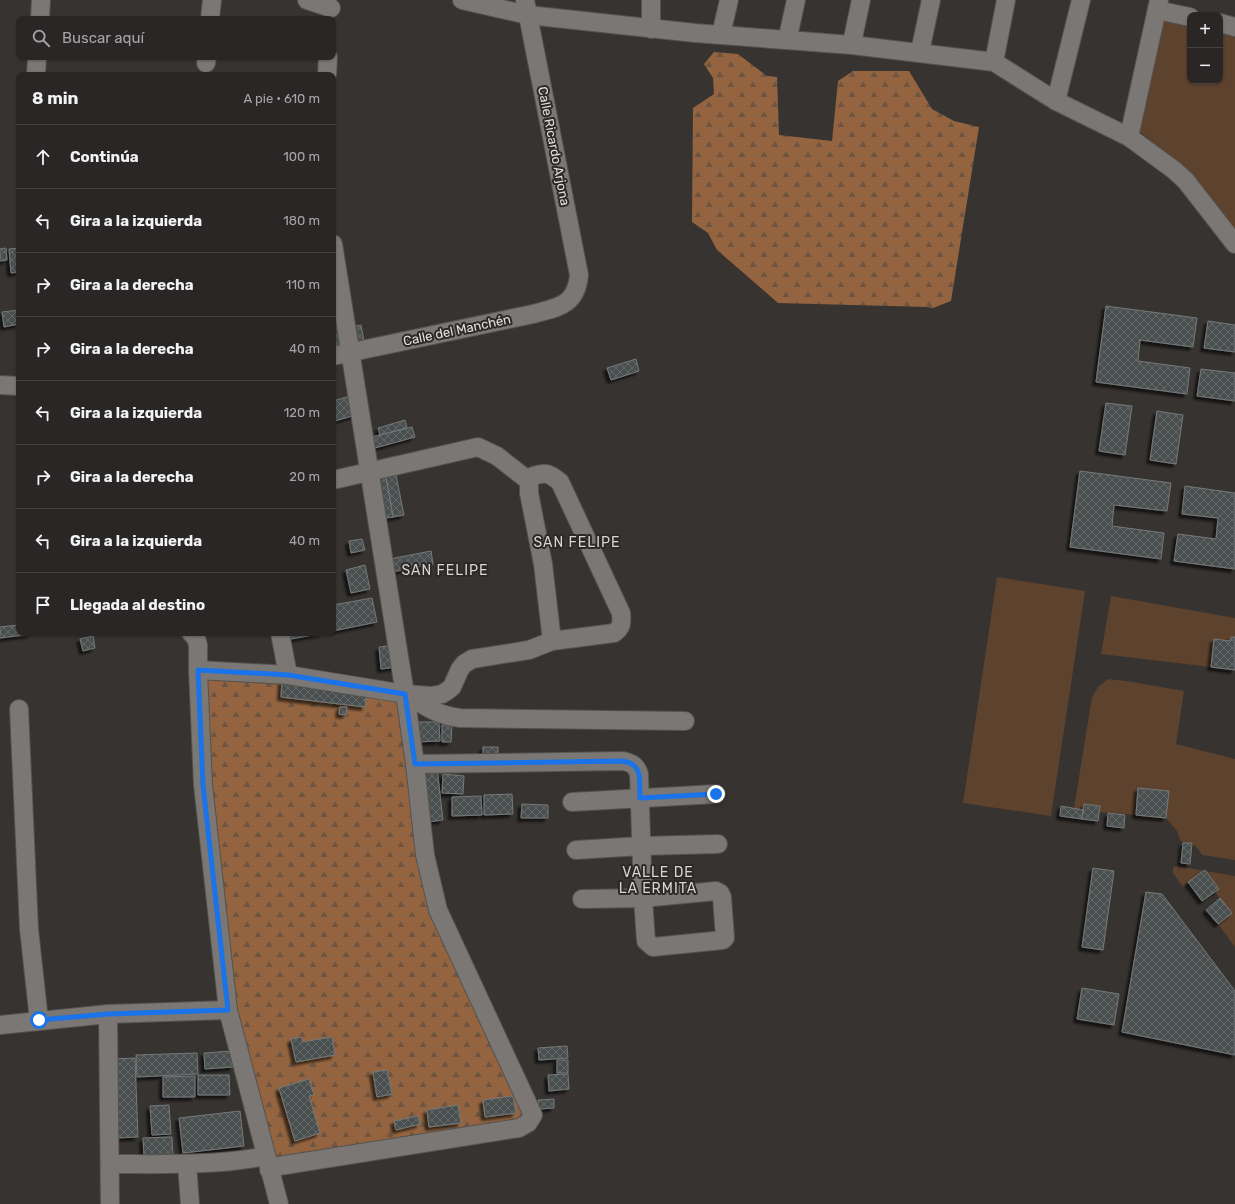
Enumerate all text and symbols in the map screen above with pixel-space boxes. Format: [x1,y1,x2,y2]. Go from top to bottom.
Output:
map controls [1187,12,1223,84]
button: + [1187,12,1223,48]
search box [16,16,336,60]
icon: search [30,27,52,49]
text: Buscar aquí [62,29,144,47]
button: − [1187,48,1223,84]
street label: Calle Ricardo Arjona [535,85,573,207]
text: 8 min [32,88,79,108]
text: A pie · 610 m [244,91,320,106]
icon: ahead [32,146,54,168]
text: Continúa [70,148,139,166]
text: 100 m [283,149,320,164]
icon: left [32,210,54,232]
text: Gira a la izquierda [70,212,202,230]
text: 180 m [283,213,320,228]
icon: right [32,274,54,296]
text: Gira a la derecha [70,276,194,294]
text: 110 m [286,277,320,292]
street label: Calle del Manchén [402,311,512,349]
icon: right [32,338,54,360]
text: Gira a la derecha [70,340,194,358]
text: 40 m [289,341,320,356]
icon: left [32,402,54,424]
text: Gira a la izquierda [70,404,202,422]
text: 120 m [284,405,320,420]
icon: right [32,466,54,488]
text: Gira a la derecha [70,468,194,486]
text: 20 m [289,469,320,484]
icon: left [32,530,54,552]
text: Gira a la izquierda [70,532,202,550]
text: 40 m [289,533,320,548]
district label: SAN FELIPE [534,534,620,551]
district label: SAN FELIPE [402,562,488,579]
icon: arrive [32,594,54,616]
text: Llegada al destino [70,596,205,614]
route end [707,785,725,803]
district label: VALLE DE LA ERMITA [619,864,697,897]
route start [30,1011,48,1029]

